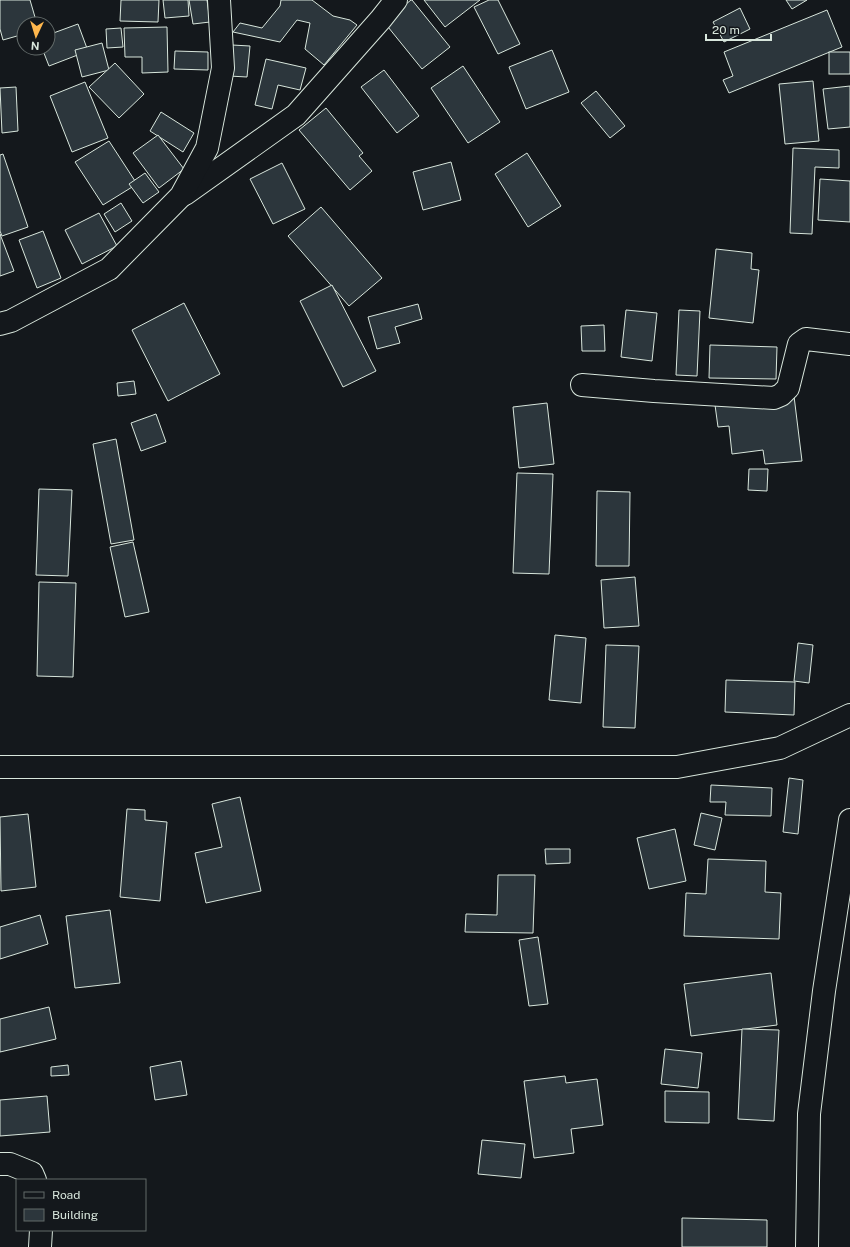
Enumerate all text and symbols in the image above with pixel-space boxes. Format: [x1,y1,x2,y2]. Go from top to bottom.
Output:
north arrow [16,16,56,56]
scale bar [706,16,771,42]
text: 20 m [712,23,740,37]
text: N [31,40,40,52]
legend [16,1179,146,1231]
text: Road [52,1188,80,1202]
text: Building [52,1208,98,1222]

